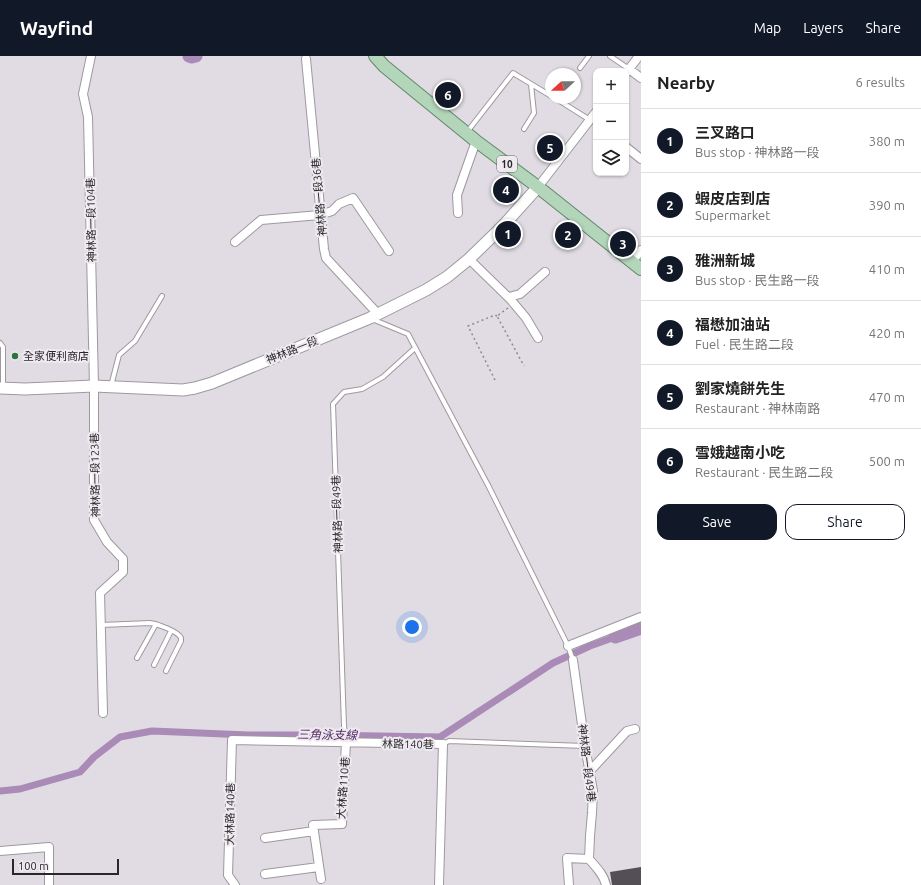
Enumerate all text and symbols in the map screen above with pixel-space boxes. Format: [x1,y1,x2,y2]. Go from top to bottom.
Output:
text: Wayfind [20,17,93,39]
text: Map [754,20,781,36]
text: Layers [803,20,843,36]
text: Share [865,20,901,36]
north arrow [545,68,581,104]
map controls [593,68,629,176]
button: + [593,68,629,104]
text: Nearby [657,73,715,92]
text: 6 results [855,75,905,89]
pin: 6 [435,80,461,110]
button: − [593,104,629,140]
text: 三叉路口 [695,124,755,141]
pin: 5 [537,133,563,163]
text: 1 [666,134,674,148]
text: 380 m [869,134,905,148]
button: layers [593,140,629,176]
text: Bus stop · 神林路一段 [695,145,819,159]
road number: 10 [497,156,517,172]
street label: 神林路一段36巷 [310,157,328,237]
pin: 4 [493,175,519,205]
street label: 神林路一段104巷 [84,178,98,262]
text: 蝦皮店到店 [695,190,770,207]
text: 2 [666,198,674,212]
text: 390 m [869,198,905,212]
text: Supermarket [695,208,770,222]
pin: 1 [495,219,521,249]
pin: 2 [555,220,581,250]
pin: 3 [610,229,636,259]
text: 雅洲新城 [695,252,755,269]
text: 3 [666,262,674,276]
text: 410 m [869,262,905,276]
text: Bus stop · 民生路一段 [695,273,819,287]
text: 福懋加油站 [695,316,770,333]
text: 4 [666,326,674,340]
text: 420 m [869,326,905,340]
street label: 神林路一段 [264,334,320,366]
text: Fuel · 民生路二段 [695,337,794,351]
place label: 全家便利商店 [23,350,89,362]
marker: 全家便利商店 [10,351,20,361]
text: 劉家燒餅先生 [695,380,785,397]
text: 5 [666,390,674,404]
text: 470 m [869,390,905,404]
text: Restaurant · 神林南路 [695,401,820,415]
street label: 神林路一段123巷 [88,433,102,517]
text: 雪娥越南小吃 [695,444,785,461]
text: 6 [666,454,674,468]
text: 500 m [869,454,905,468]
text: Restaurant · 民生路二段 [695,465,833,479]
street label: 神林路一段49巷 [330,475,344,553]
button: Save [657,504,777,540]
button: Share [785,504,905,540]
your location [402,617,422,637]
street label: 神林路一段49巷 [576,723,598,803]
water label: 三角泳支線 [297,727,359,742]
street label: 林路140巷 [382,738,434,750]
street label: 大林路110巷 [335,756,351,820]
street label: 大林路140巷 [223,783,237,845]
scale bar [12,857,119,876]
text: 100 m [18,860,49,872]

